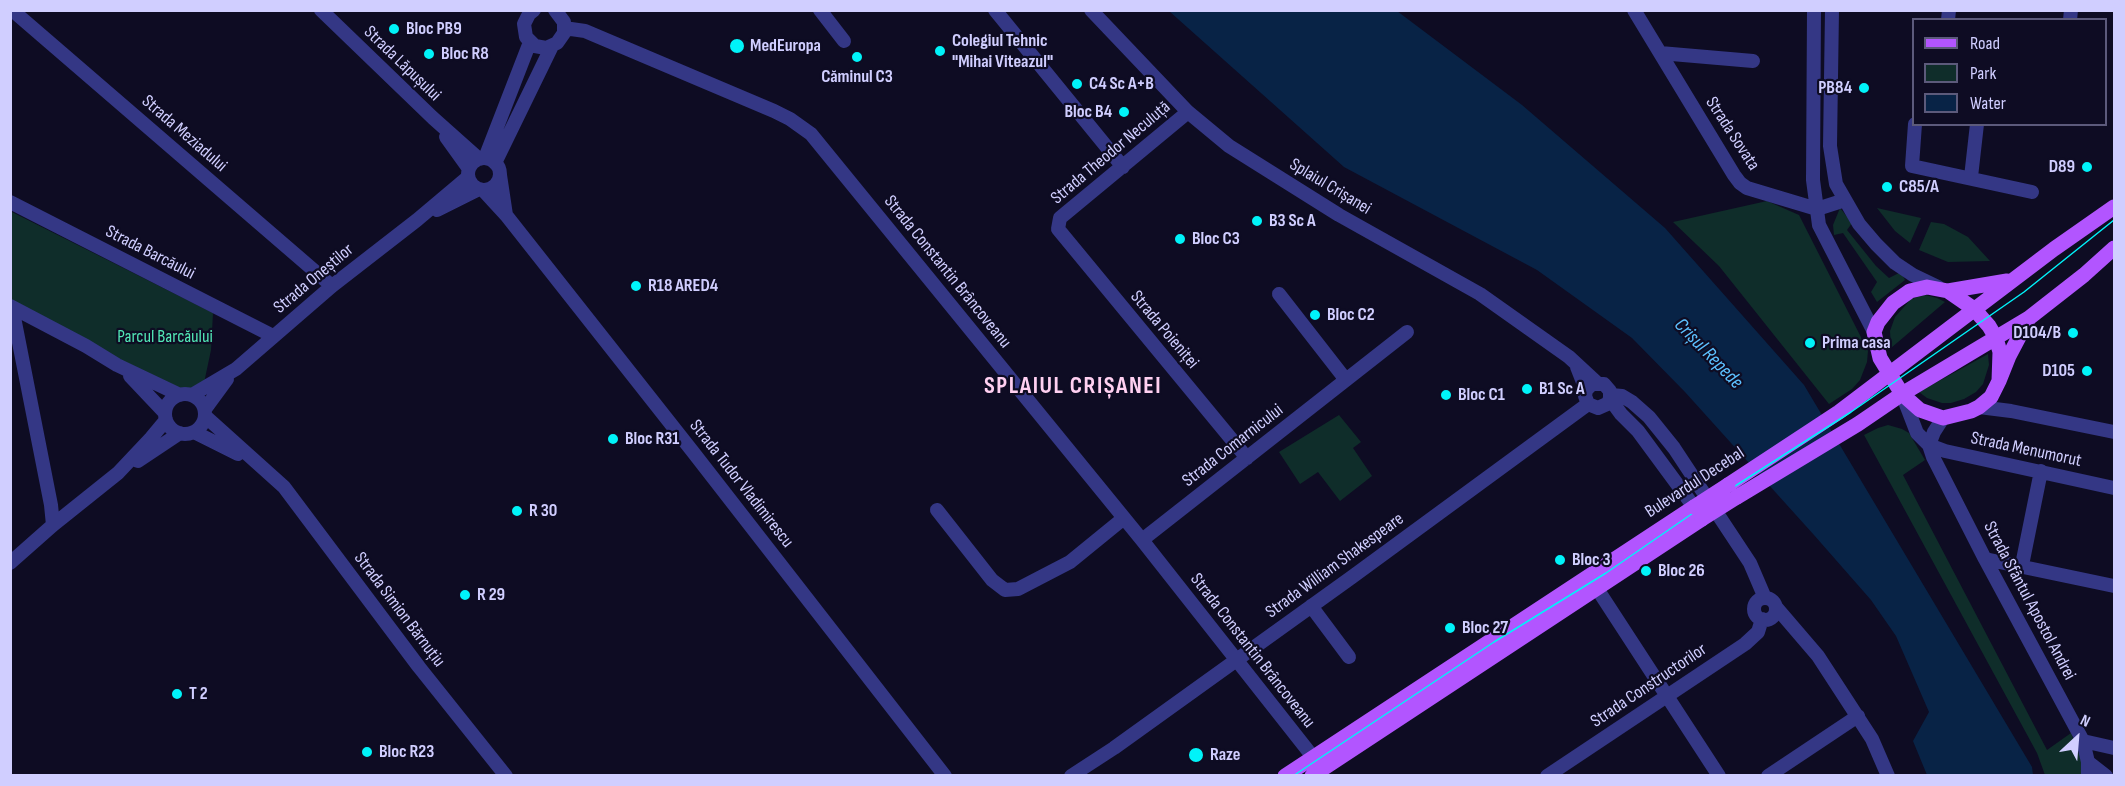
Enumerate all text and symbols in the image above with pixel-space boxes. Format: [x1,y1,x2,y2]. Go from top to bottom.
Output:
place label: Bloc PB9 [406,18,462,40]
legend [1912,18,2107,126]
street label: Strada Lăpușului [359,22,445,106]
marker: Bloc PB9 [387,22,401,36]
place label: Colegiul Tehnic "Mihai Viteazul" [952,30,1053,72]
text: Road [1970,33,2000,54]
place label: MedEuropa [750,35,821,57]
marker: MedEuropa [728,37,746,55]
place label: Bloc R8 [441,43,489,65]
marker: Colegiul Tehnic "Mihai Viteazul" [933,44,947,58]
marker: Bloc R8 [422,47,436,61]
marker: Căminul C3 [850,50,864,64]
text: Park [1970,63,1996,84]
place label: Căminul C3 [821,66,893,88]
place label: C4 Sc A+B [1089,73,1154,95]
marker: C4 Sc A+B [1070,77,1084,91]
place label: PB84 [1818,77,1852,99]
marker: PB84 [1857,81,1871,95]
street label: Strada Meziadului [137,91,231,177]
street label: Strada Sovata [1700,93,1764,175]
text: Water [1970,93,2006,114]
street label: Strada Theodor Neculuță [1047,97,1175,209]
place label: Bloc B4 [1064,101,1112,123]
marker: Bloc B4 [1117,105,1131,119]
street label: Splaiul Crișanei [1285,154,1375,220]
place label: D89 [2049,156,2075,178]
marker: D89 [2080,160,2094,174]
place label: C85/A [1899,176,1939,198]
marker: C85/A [1880,180,1894,194]
street label: Strada Constantin Brâncoveanu [879,191,1015,353]
place label: B3 Sc A [1269,210,1316,232]
marker: B3 Sc A [1250,214,1264,228]
street label: Strada Barcăului [102,221,198,285]
place label: Bloc C3 [1192,228,1240,250]
marker: Bloc C3 [1173,232,1187,246]
street label: Strada Oneștilor [270,239,358,319]
place label: R18 ARED4 [648,275,718,297]
marker: R18 ARED4 [629,279,643,293]
street label: Strada Poieniței [1125,287,1203,373]
place label: Bloc C2 [1327,304,1375,326]
marker: Bloc C2 [1308,308,1322,322]
water label: Crișul Repede [1668,314,1748,394]
place label: D104/B [2013,322,2061,344]
park label: Parcul Barcăului [117,326,213,348]
marker: D104/B [2066,326,2080,340]
place label: Prima casa [1822,332,1890,354]
marker: Prima casa [1803,336,1817,350]
place label: D105 [2042,360,2075,382]
marker: D105 [2080,364,2094,378]
district label: SPLAIUL CRIȘANEI [984,373,1162,401]
place label: B1 Sc A [1539,378,1585,400]
marker: B1 Sc A [1520,382,1534,396]
place label: Bloc C1 [1458,384,1505,406]
marker: Bloc C1 [1439,388,1453,402]
street label: Strada Comarnicului [1178,400,1288,492]
street label: Strada Tudor Vladimirescu [684,416,798,552]
place label: Bloc R31 [625,428,679,450]
street label: Strada Menumorut [1969,428,2083,472]
marker: Bloc R31 [606,432,620,446]
street label: Bulevardul Decebal [1641,443,1749,523]
place label: R 30 [529,500,557,522]
marker: R 30 [510,504,524,518]
street label: Strada William Shakespeare [1262,509,1408,623]
street label: Strada Sfântul Apostol Andrei [1978,518,2080,684]
street label: Strada Simion Bărnuțiu [349,548,449,672]
place label: Bloc 3 [1572,549,1611,571]
marker: Bloc 3 [1553,553,1567,567]
place label: Bloc 26 [1658,560,1705,582]
marker: Bloc 26 [1639,564,1653,578]
street label: Strada Constantin Brâncoveanu [1185,569,1319,733]
place label: R 29 [477,584,505,606]
marker: R 29 [458,588,472,602]
place label: Bloc 27 [1462,617,1508,639]
marker: Bloc 27 [1443,621,1457,635]
street label: Strada Constructorilor [1587,639,1711,733]
place label: T 2 [189,683,208,705]
marker: T 2 [170,687,184,701]
north arrow [2047,708,2107,768]
text: N [2077,711,2093,732]
place label: Bloc R23 [379,741,434,763]
place label: Raze [1210,744,1240,766]
marker: Bloc R23 [360,745,374,759]
marker: Raze [1187,746,1205,764]

